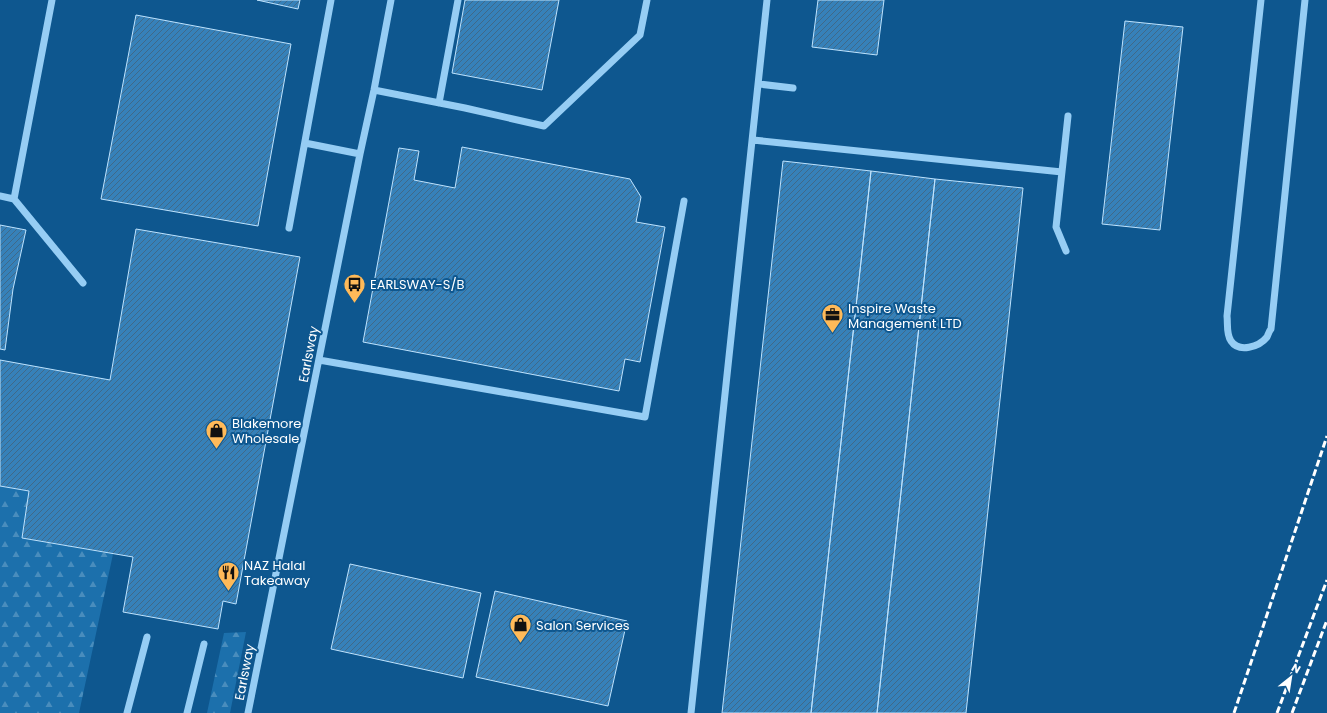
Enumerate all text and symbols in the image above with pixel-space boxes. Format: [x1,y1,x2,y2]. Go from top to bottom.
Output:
bus stop icon: EARLSWAY-S/B [341,271,367,304]
place label: EARLSWAY-S/B [370,275,465,294]
place label: Inspire Waste Management LTD [848,299,962,333]
office icon: Inspire Waste Management LTD [820,302,846,335]
street label: Earlsway [294,324,323,384]
place label: Blakemore Wholesale [232,414,301,448]
shop icon: Blakemore Wholesale [204,417,230,450]
place label: NAZ Halal Takeaway [244,556,311,590]
restaurant icon: NAZ Halal Takeaway [216,559,242,592]
shop icon: Salon Services [508,612,534,645]
place label: Salon Services [536,616,630,635]
street label: Earlsway [230,642,259,702]
north arrow [1271,657,1311,697]
text: N [1288,659,1304,677]

